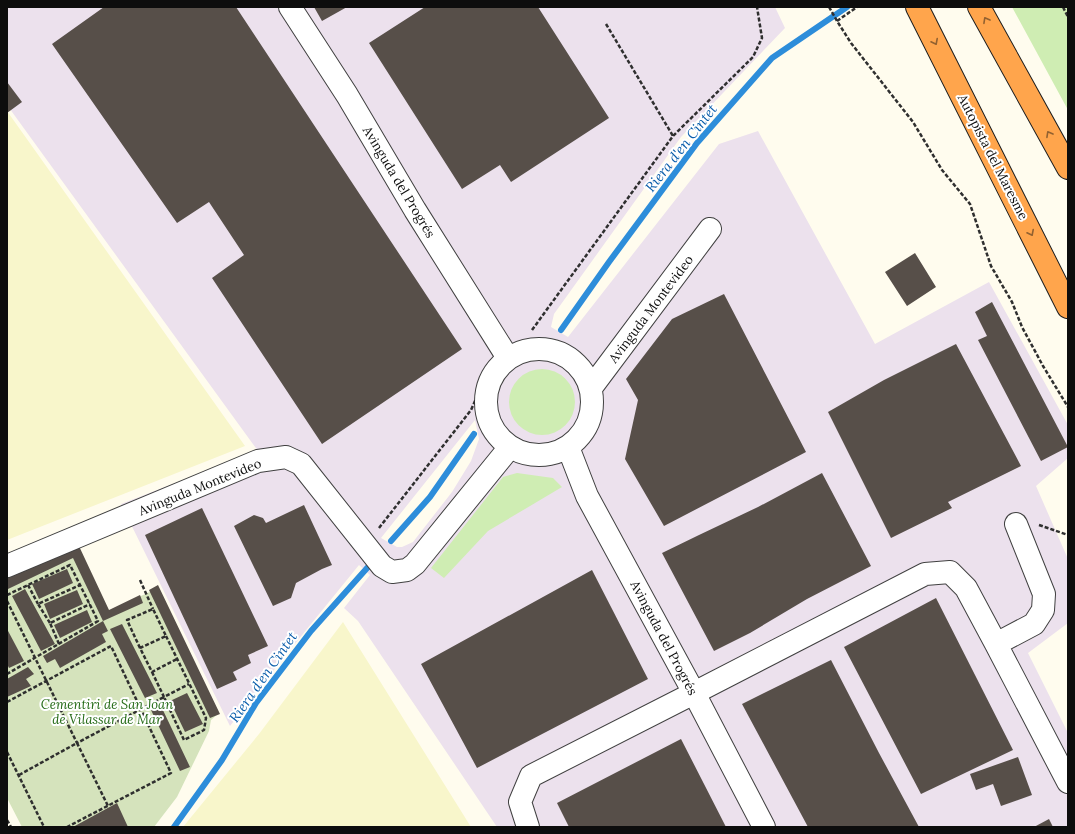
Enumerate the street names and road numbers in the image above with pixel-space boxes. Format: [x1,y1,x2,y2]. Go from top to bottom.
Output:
street label: Autopista del Maresme [953,90,1032,223]
street label: Avinguda del Progrés [358,122,439,241]
street label: Avinguda Montevideo [604,251,697,367]
street label: Avinguda Montevideo [135,455,264,520]
street label: Avinguda del Progrés [626,577,701,698]

